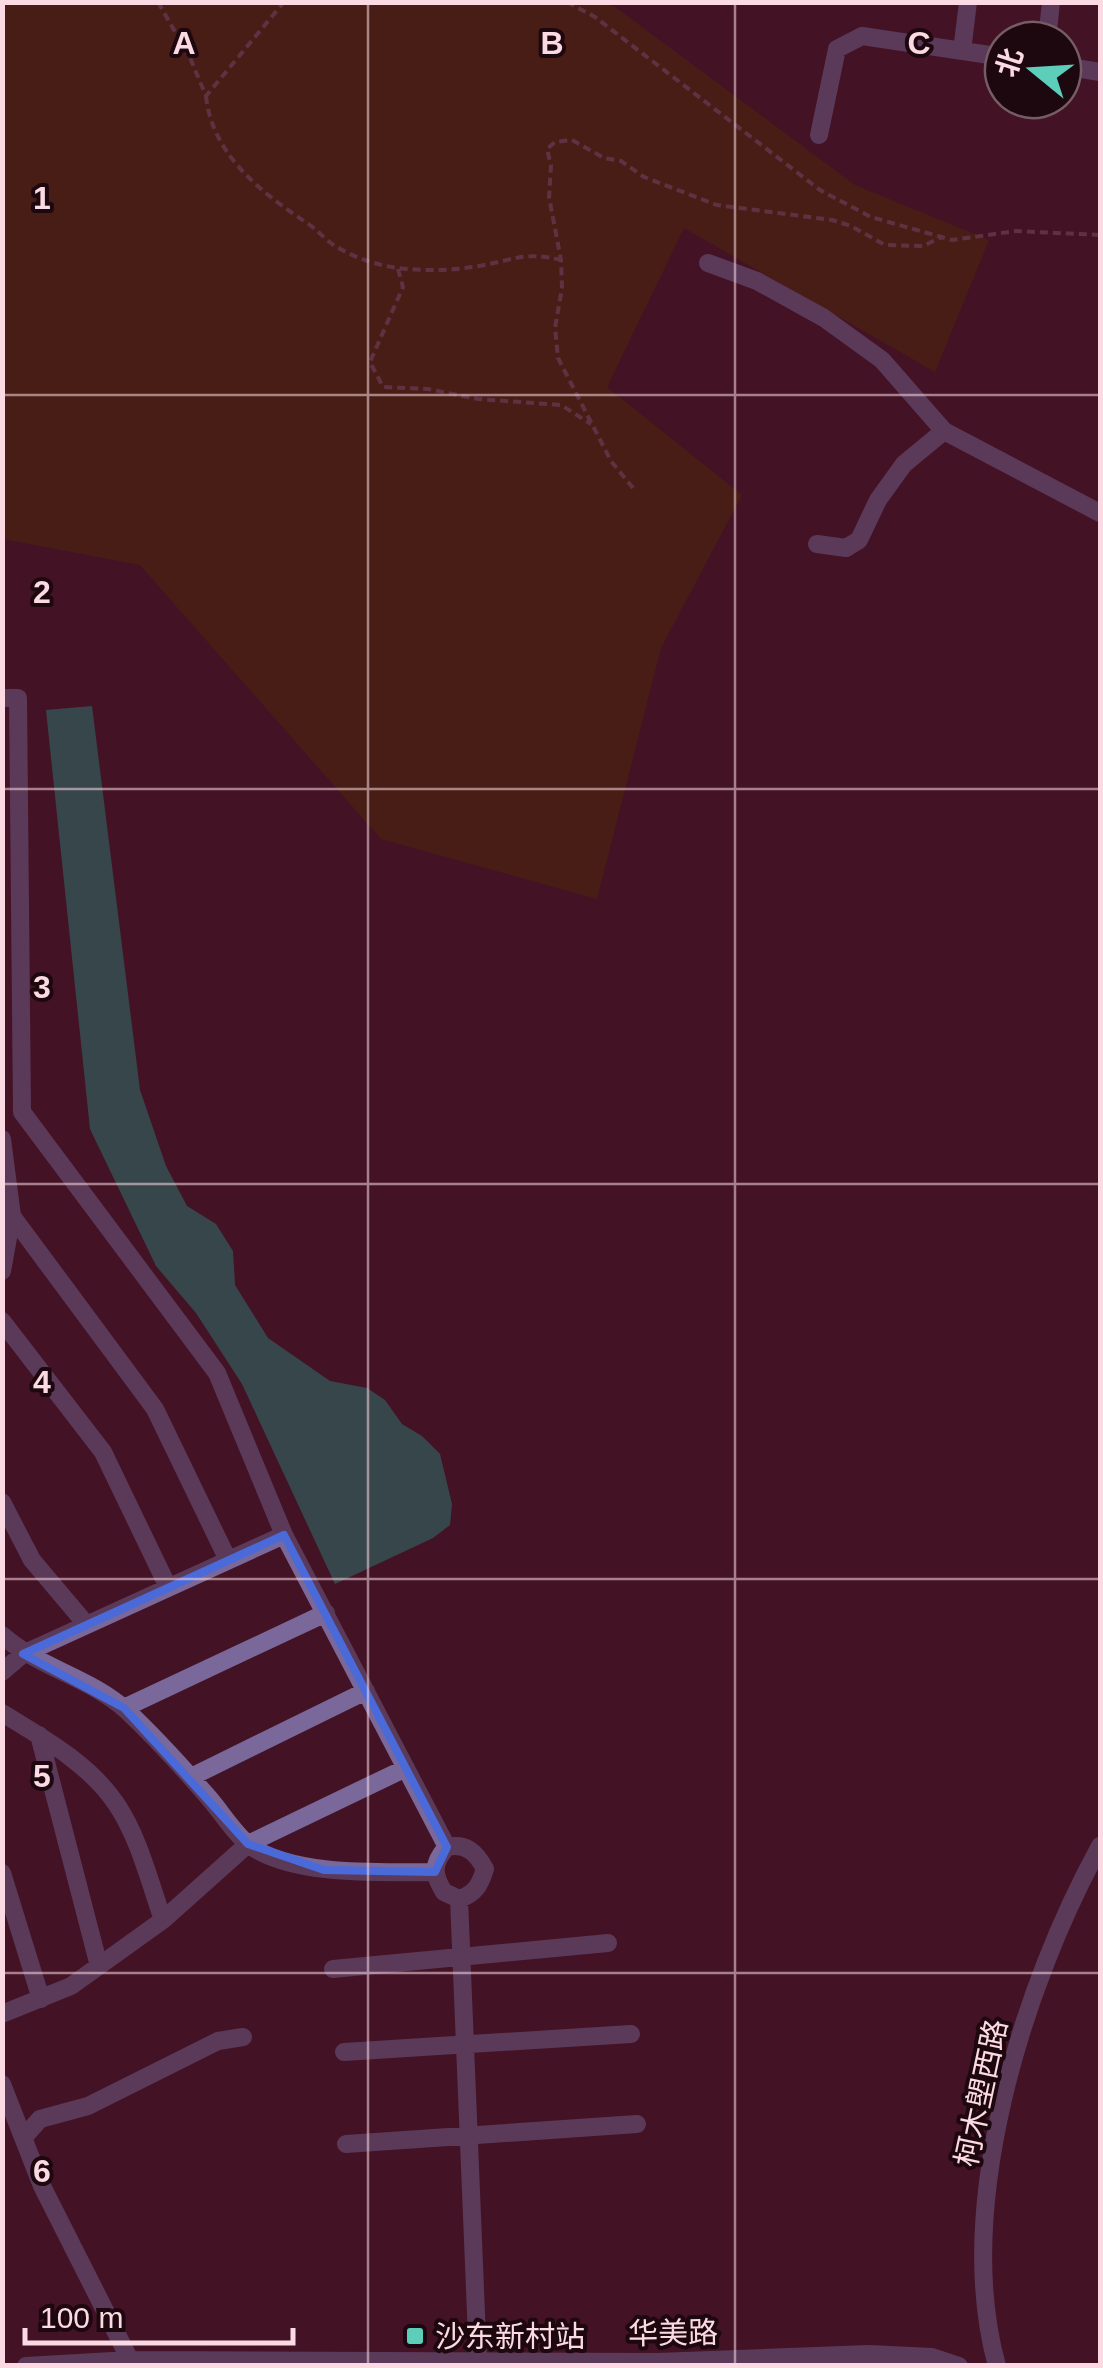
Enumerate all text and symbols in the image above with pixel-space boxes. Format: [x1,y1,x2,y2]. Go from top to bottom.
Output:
north arrow [983,20,1083,120]
text: A [172,25,196,61]
text: B [540,25,564,61]
text: C [907,25,931,61]
text: 北 [991,44,1029,81]
text: 1 [33,180,51,216]
text: 2 [33,574,51,610]
text: 3 [33,969,51,1005]
text: 4 [33,1364,51,1400]
text: 5 [33,1758,51,1794]
street label: 柯木塱西路 [949,2016,1013,2170]
text: 6 [33,2153,51,2189]
scale bar [25,2283,292,2345]
text: 100 m [40,2301,123,2334]
street label: 华美路 [628,2316,718,2350]
place label: 沙东新村站 [435,2320,585,2353]
marker: 沙东新村站 [404,2325,426,2347]

